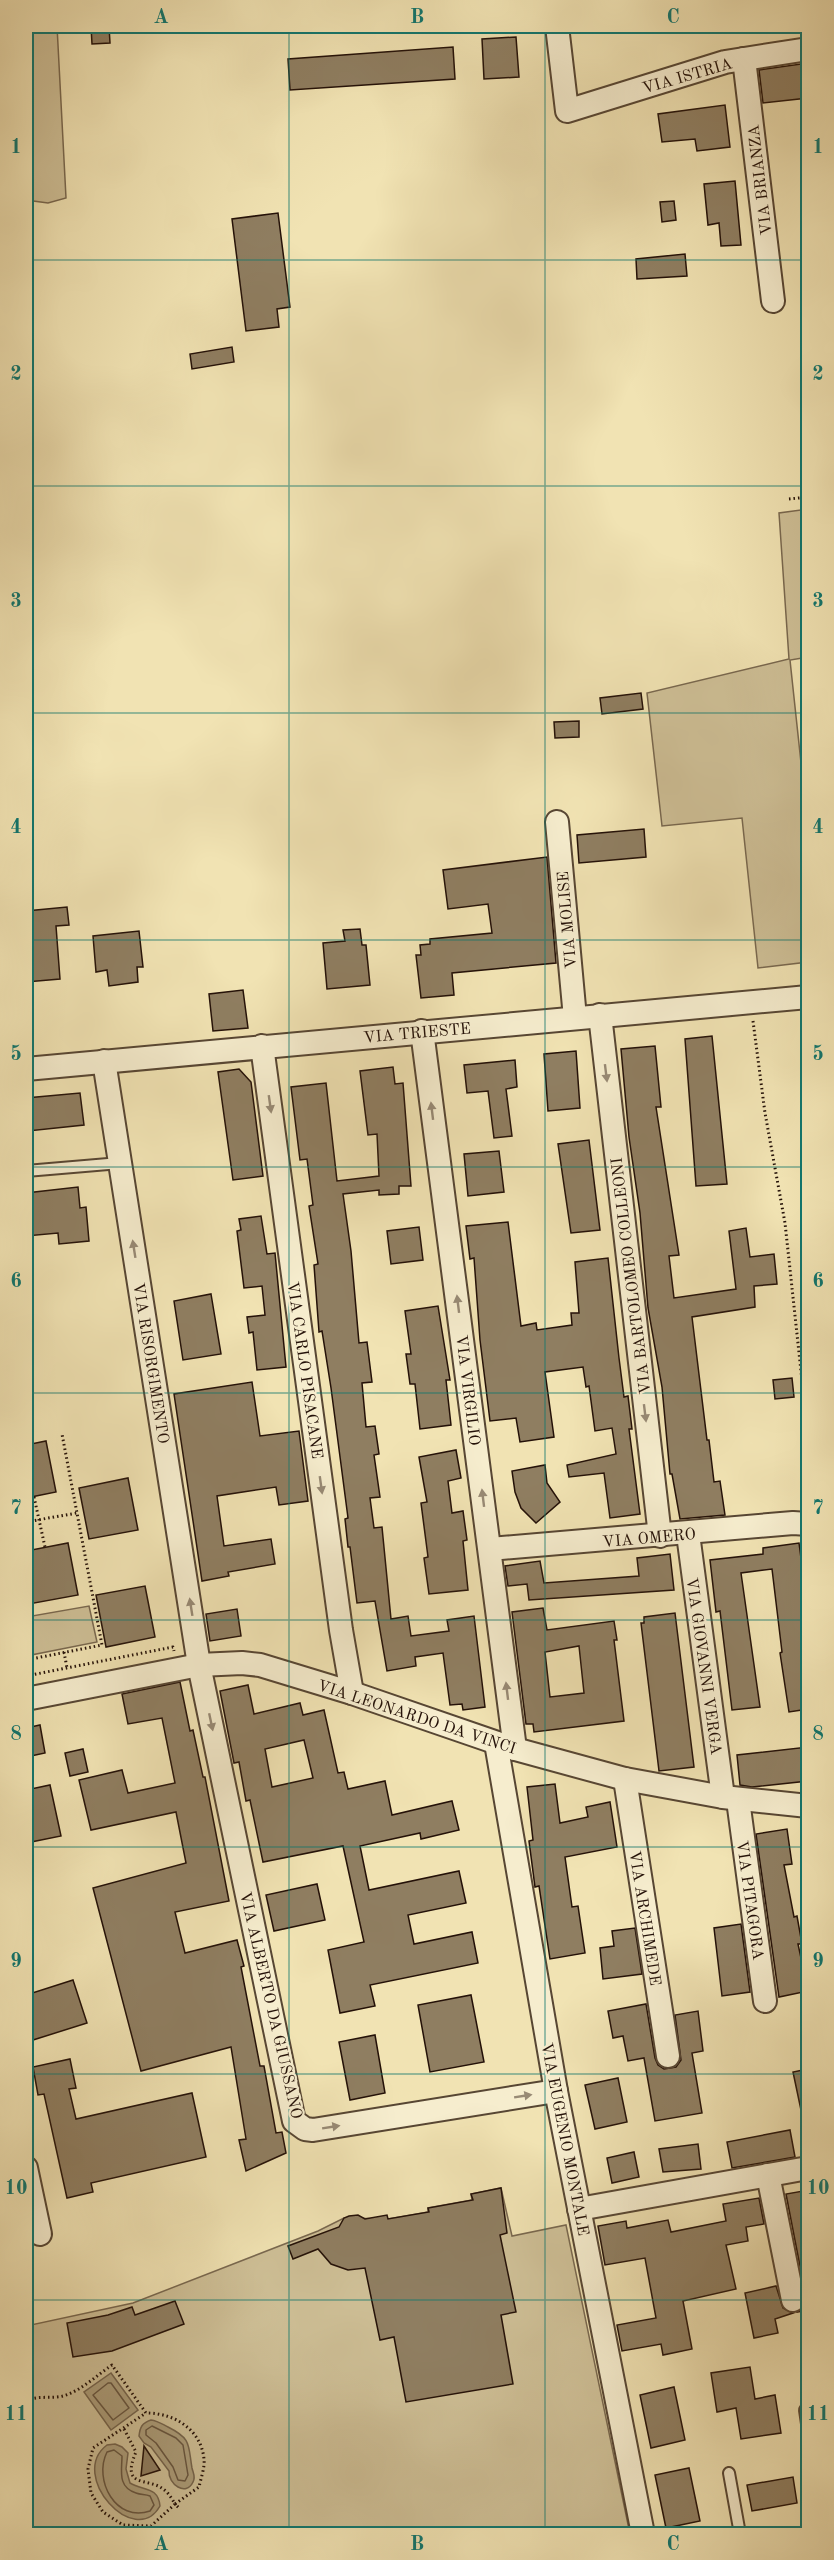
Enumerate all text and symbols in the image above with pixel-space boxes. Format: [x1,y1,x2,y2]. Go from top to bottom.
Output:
text: A [153,8,169,28]
text: B [410,8,424,28]
text: C [666,8,680,28]
street label: VIA ISTRIA [641,56,734,97]
street label: VIA BRIANZA [746,124,776,236]
text: 1 [10,138,22,158]
text: 1 [812,138,824,158]
text: 2 [10,365,22,385]
text: 2 [812,365,824,385]
text: 3 [10,592,22,612]
text: 3 [812,592,824,612]
text: 4 [10,818,22,838]
text: 4 [812,818,824,838]
street label: VIA MOLISE [556,870,580,969]
street label: VIA TRIESTE [363,1021,472,1047]
text: 5 [10,1044,22,1065]
text: 5 [812,1044,824,1065]
one-way arrow [602,1064,611,1083]
one-way arrow [265,1095,275,1114]
one-way arrow [428,1102,437,1121]
street label: VIA BARTOLOMEO COLLEONI [610,1156,654,1395]
one-way arrow [129,1239,138,1258]
text: 6 [10,1272,22,1292]
text: 6 [812,1272,824,1292]
street label: VIA CARLO PISACANE [284,1281,324,1460]
street label: VIA RISORGIMENTO [129,1282,171,1445]
one-way arrow [453,1295,462,1314]
street label: VIA VIRGILIO [452,1334,482,1447]
one-way arrow [641,1404,650,1423]
one-way arrow [317,1475,326,1494]
one-way arrow [478,1488,487,1507]
text: 7 [10,1499,22,1519]
text: 7 [812,1499,824,1519]
street label: VIA OMERO [602,1527,697,1551]
street label: VIA GIOVANNI VERGA [683,1577,723,1756]
one-way arrow [186,1598,195,1617]
street label: VIA LEONARDO DA VINCI [315,1678,518,1758]
one-way arrow [502,1682,511,1701]
one-way arrow [207,1713,216,1732]
text: 8 [10,1725,22,1745]
text: 8 [812,1725,824,1745]
street label: VIA PITAGORA [733,1839,765,1961]
street label: VIA ARCHIMEDE [625,1850,663,1987]
street label: VIA ALBERTO DA GIUSSANO [236,1890,304,2121]
text: 9 [10,1952,22,1972]
text: 9 [812,1952,824,1972]
street label: VIA EUGENIO MONTALE [537,2041,591,2237]
one-way arrow [514,2091,533,2100]
one-way arrow [322,2122,341,2131]
text: 10 [4,2179,28,2199]
text: 10 [806,2179,830,2199]
text: 11 [4,2405,28,2425]
text: 11 [806,2405,830,2425]
text: A [153,2535,169,2555]
text: B [410,2535,424,2555]
text: C [666,2535,680,2555]

